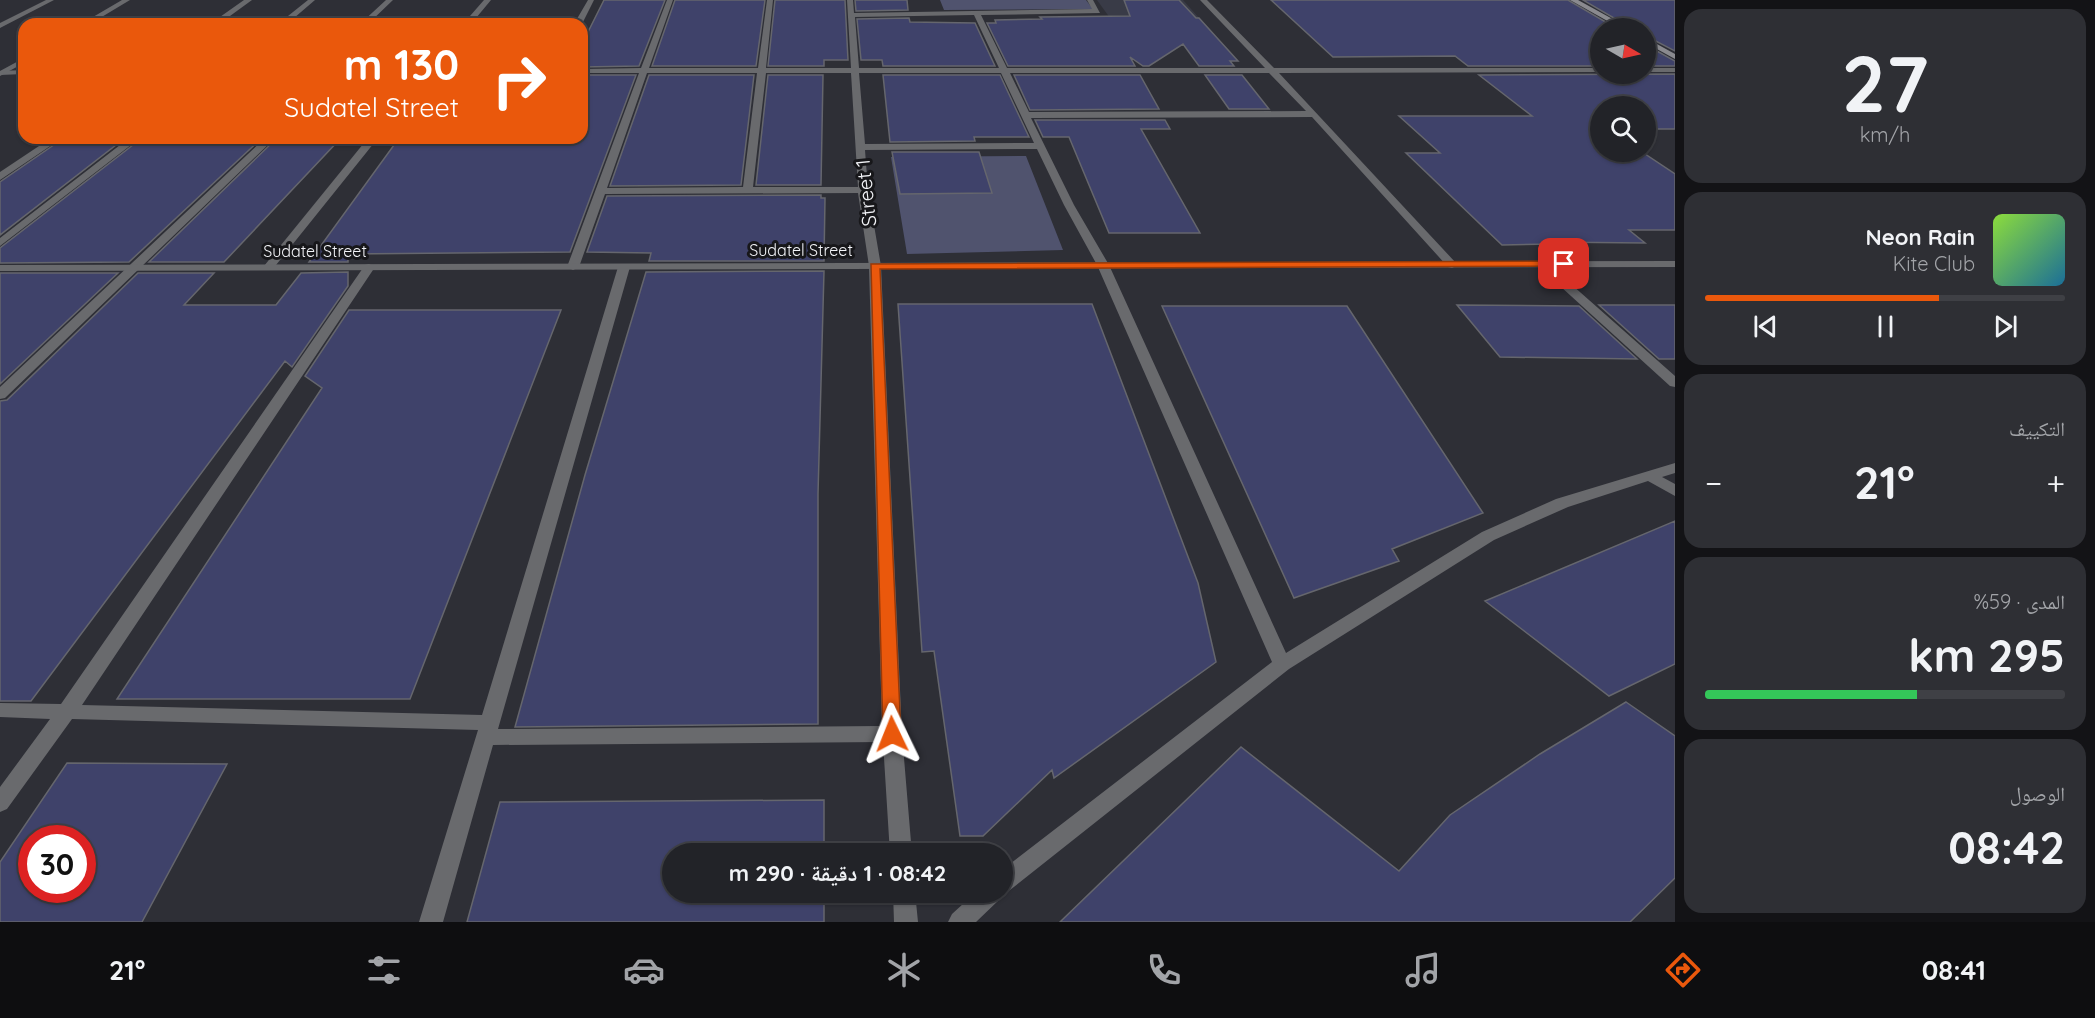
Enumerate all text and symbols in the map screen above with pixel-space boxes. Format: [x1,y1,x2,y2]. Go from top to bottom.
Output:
north arrow [1590,18,1656,84]
map controls [1590,18,1656,162]
text: 27 [1841,34,1929,132]
text: 130 m [344,38,459,91]
icon: right [480,42,558,120]
text: Sudatel Street [284,90,459,124]
button: search [1590,96,1656,162]
text: km/h [1860,122,1910,147]
street label: Street 1 [850,158,881,228]
text: Neon Rain [1866,223,1975,251]
pin [1538,238,1589,289]
street label: Sudatel Street [749,240,853,260]
street label: Sudatel Street [263,241,367,261]
icon: arrive [1547,247,1580,280]
text: Kite Club [1893,251,1975,276]
icon: previous [1749,310,1782,343]
icon: pause [1869,310,1902,343]
icon: next [1989,310,2022,343]
text: التكييف [2009,416,2065,441]
text: 21° [1854,454,1915,510]
text: − [1705,462,1722,503]
text: + [2046,462,2065,503]
text: المدى · 59% [1973,589,2065,614]
text: 295 km [1908,627,2065,683]
position arrow [860,702,924,766]
text: الوصول [2010,781,2065,806]
text: 08:42 [1948,819,2065,875]
speed limit sign: 30 [18,825,96,903]
text: 08:42 · 1 دقيقة · 290 m [729,859,946,887]
icon: filters [363,949,405,991]
icon: car [623,949,665,991]
icon: climate [883,949,925,991]
icon: phone [1143,949,1185,991]
icon: music [1402,949,1444,991]
icon: directions [1662,949,1704,991]
text: 21° [109,953,145,987]
text: 08:41 [1922,953,1986,987]

